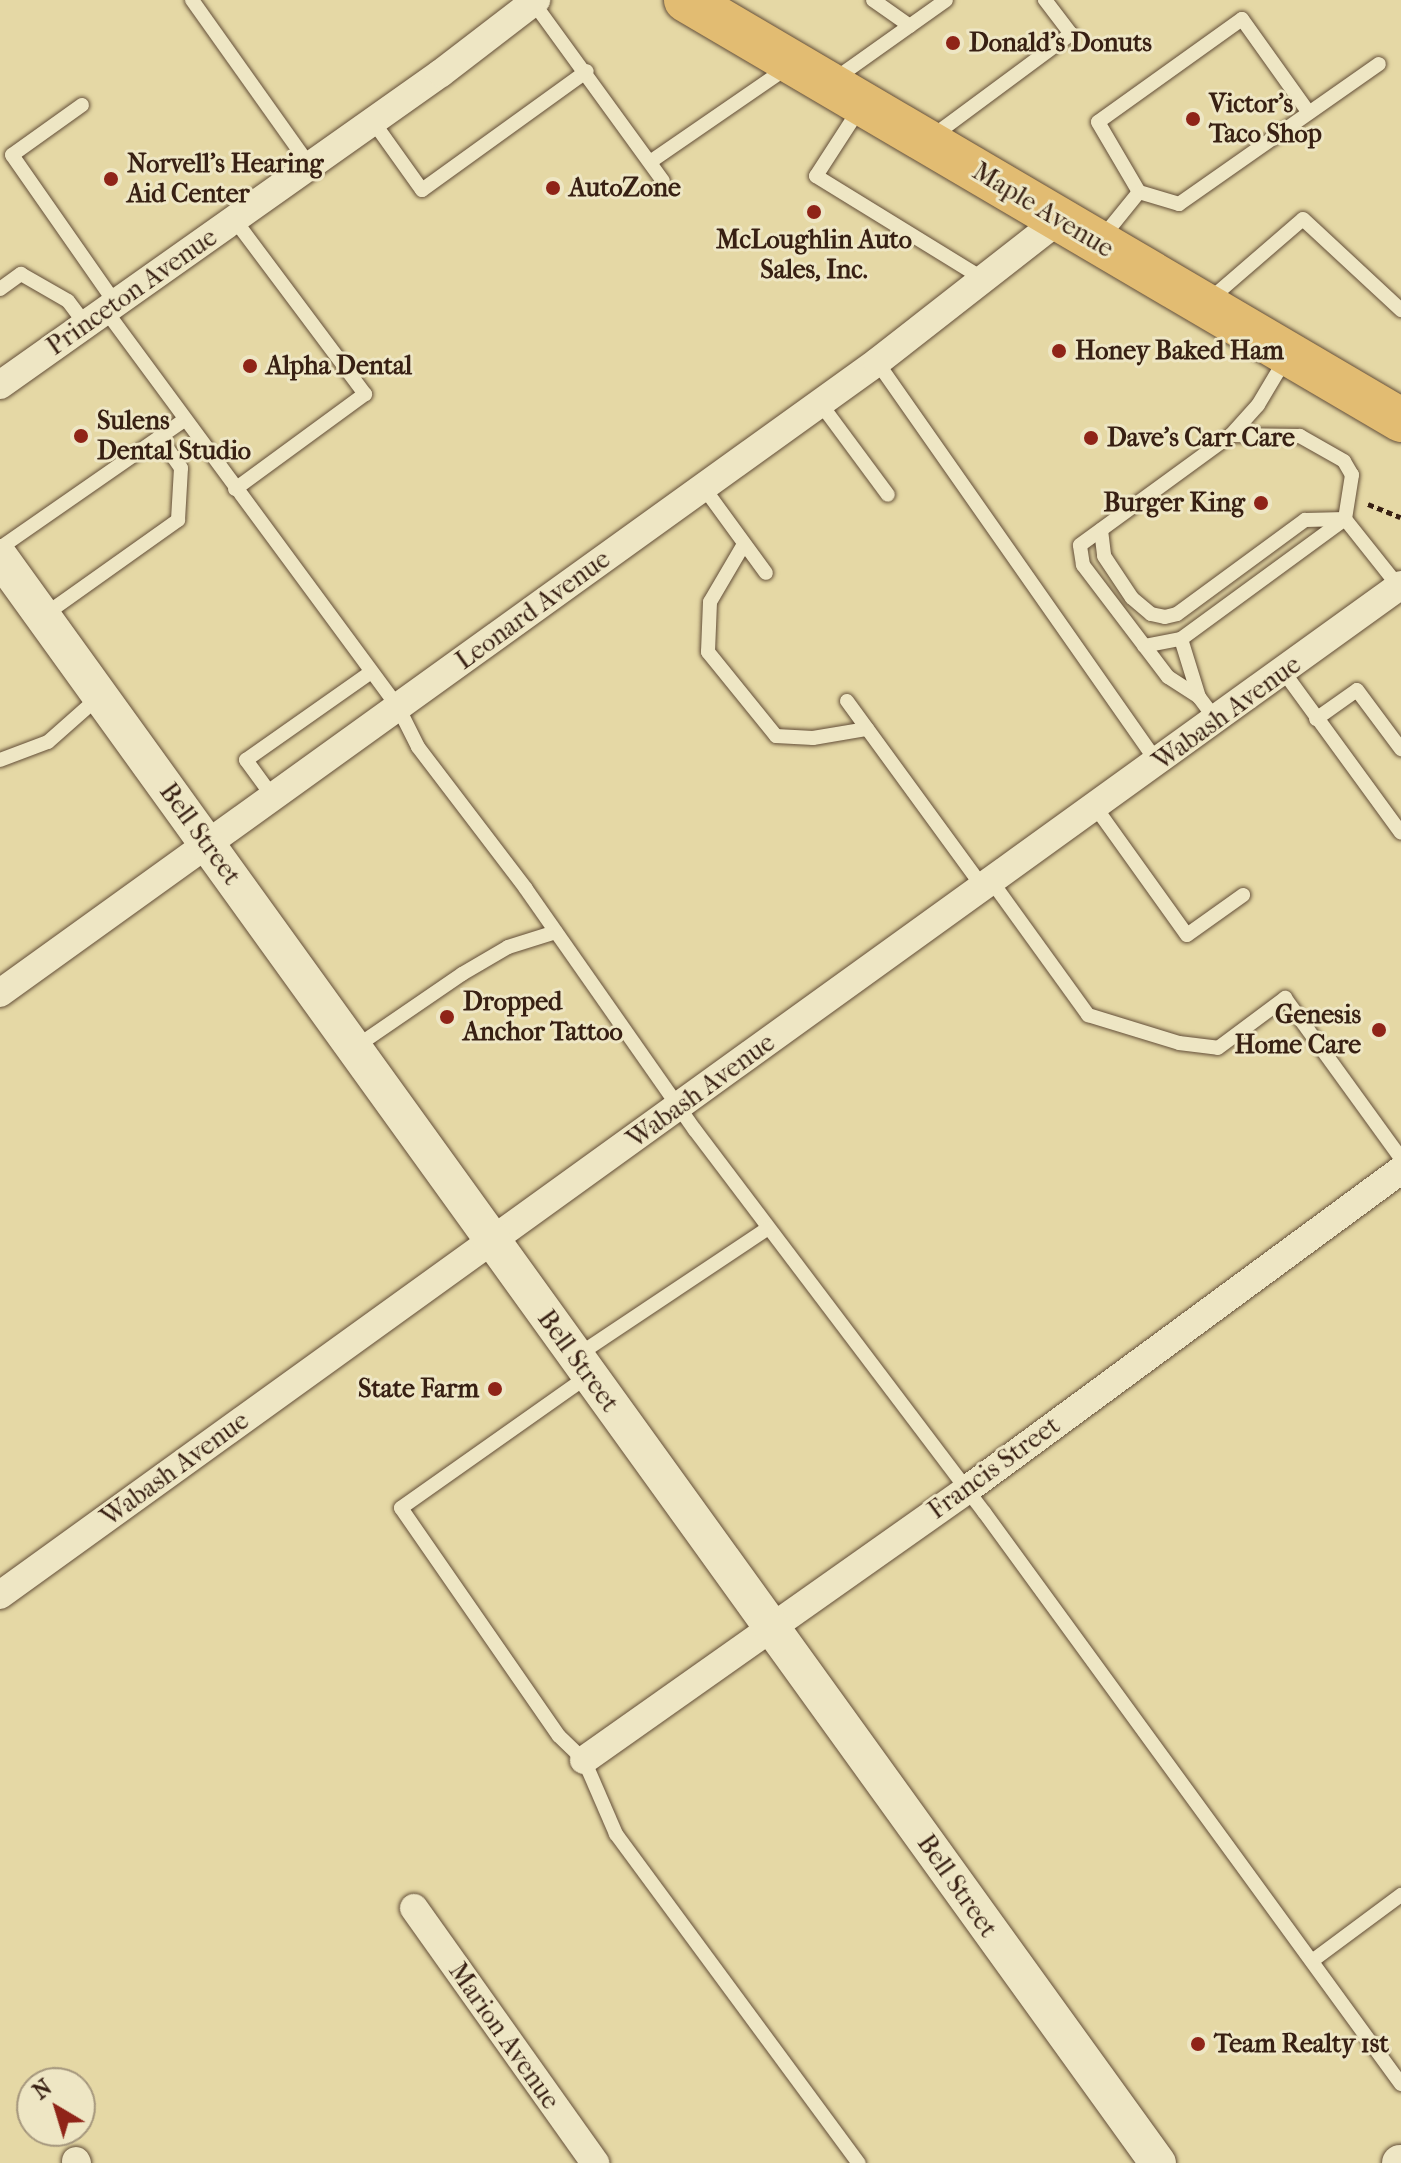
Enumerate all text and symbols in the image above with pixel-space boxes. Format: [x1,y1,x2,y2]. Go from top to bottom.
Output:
place label: Donald's Donuts [969,27,1152,59]
marker: Donald's Donuts [944,34,962,52]
place label: Victor's Taco Shop [1209,88,1322,150]
marker: Victor's Taco Shop [1184,110,1202,128]
place label: Norvell's Hearing Aid Center [127,148,323,210]
street label: Maple Avenue [967,156,1119,264]
marker: Norvell's Hearing Aid Center [102,170,120,188]
place label: AutoZone [569,172,681,204]
marker: AutoZone [544,179,562,197]
marker: McLoughlin Auto Sales, Inc. [805,203,823,221]
street label: Princeton Avenue [41,222,223,362]
place label: McLoughlin Auto Sales, Inc. [716,224,912,286]
place label: Honey Baked Ham [1075,335,1284,367]
marker: Honey Baked Ham [1050,342,1068,360]
place label: Alpha Dental [266,350,412,382]
marker: Alpha Dental [241,357,259,375]
place label: Sulens Dental Studio [97,405,251,466]
place label: Dave's Carr Care [1107,422,1295,454]
marker: Sulens Dental Studio [72,427,90,445]
marker: Dave's Carr Care [1082,429,1100,447]
place label: Burger King [1103,487,1245,519]
marker: Burger King [1252,494,1270,512]
street label: Leonard Avenue [450,544,616,676]
street label: Wabash Avenue [1147,649,1307,777]
street label: Bell Street [153,777,247,891]
place label: Dropped Anchor Tattoo [463,986,623,1048]
place label: Genesis Home Care [1234,999,1361,1060]
marker: Dropped Anchor Tattoo [438,1008,456,1026]
marker: Genesis Home Care [1368,1019,1390,1041]
street label: Wabash Avenue [621,1027,781,1155]
street label: Bell Street [531,1304,625,1418]
place label: State Farm [358,1373,479,1405]
marker: State Farm [486,1380,504,1398]
street label: Wabash Avenue [95,1405,255,1533]
street label: Francis Street [922,1410,1066,1526]
street label: Bell Street [910,1829,1004,1943]
street label: Marion Avenue [442,1957,566,2115]
place label: Team Realty 1st [1214,2028,1389,2060]
marker: Team Realty 1st [1189,2035,1207,2053]
north arrow [16,2067,96,2147]
text: N [28,2074,57,2105]

